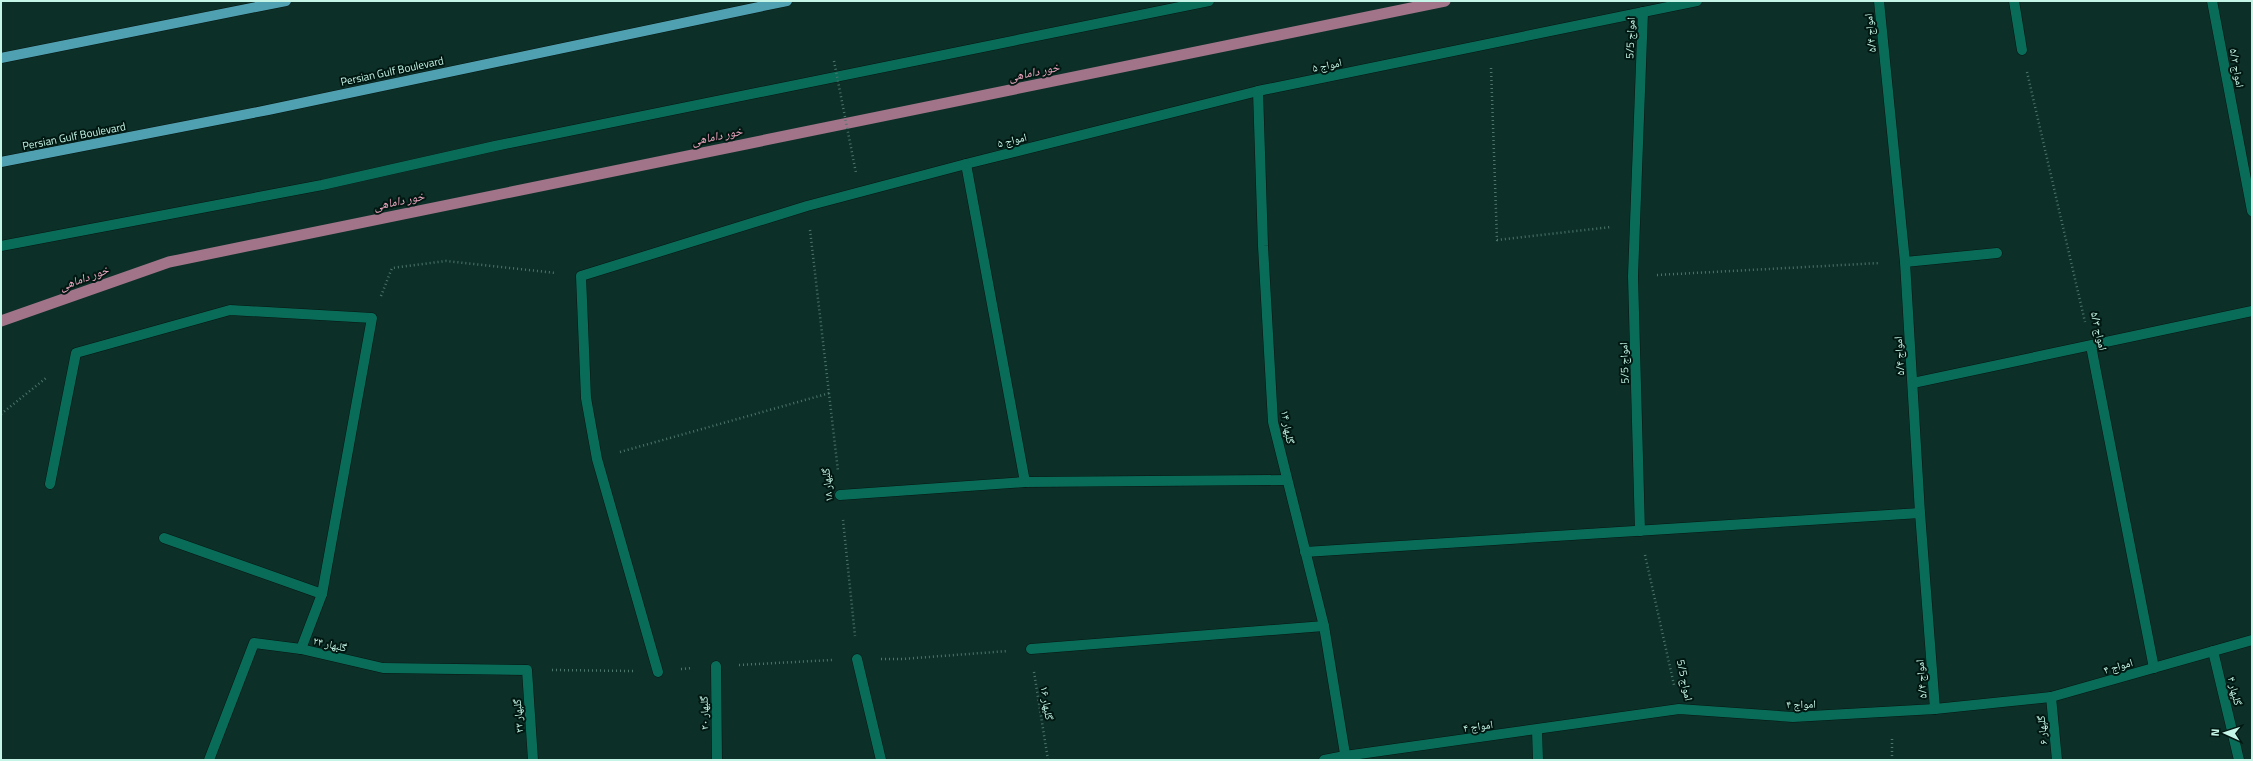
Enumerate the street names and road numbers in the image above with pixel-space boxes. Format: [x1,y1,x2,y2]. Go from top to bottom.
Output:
street label: امواج ۵/۴ [1860,13,1880,53]
street label: امواج 5/5 [1621,17,1639,59]
street label: امواج ۵/۲ [2226,47,2248,89]
street label: Persian Gulf Boulevard [339,52,445,90]
street label: امواج ۵ [1311,54,1343,76]
street label: Persian Gulf Boulevard [21,118,127,154]
street label: امواج ۵ [996,129,1028,151]
street label: امواج ۵/۳ [2087,310,2111,352]
street label: امواج ۵/۴ [1890,336,1908,376]
street label: امواج 5/5 [1615,342,1633,384]
street label: گلبهار ۱۴ [1277,409,1299,446]
street label: گلبهار ۱۸ [817,467,837,503]
street label: گلبهار ۲۴ [312,632,349,656]
street label: امواج ۴ [2101,654,2135,678]
street label: امواج 5/5 [1673,658,1697,702]
street label: امواج ۵/۴ [1911,659,1931,699]
street label: گلبهار ۴ [2224,675,2246,707]
street label: گلبهار ۱۶ [1036,685,1058,721]
street label: گلبهار ۲۰ [696,695,712,730]
street label: امواج ۴ [1786,696,1816,712]
street label: گلبهار ۲۲ [509,698,527,734]
street label: گلبهار ۶ [2033,714,2051,745]
street label: امواج ۴ [1462,716,1494,736]

